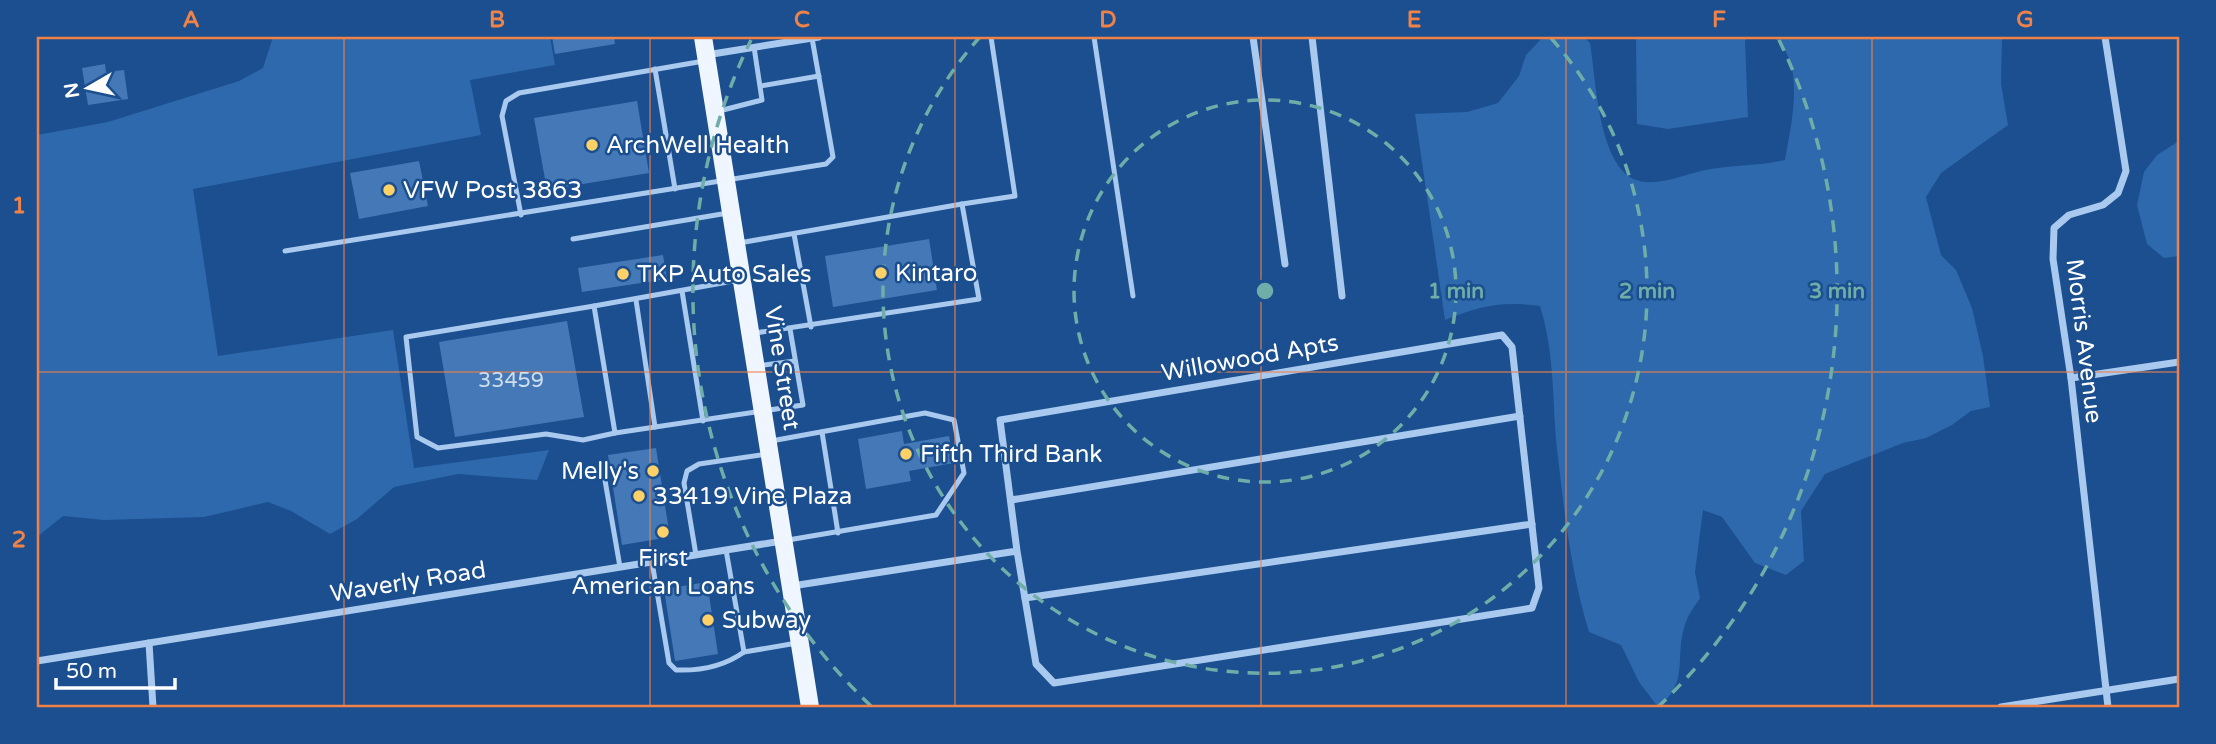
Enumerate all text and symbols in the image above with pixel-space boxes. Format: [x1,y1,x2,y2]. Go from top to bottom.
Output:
text: A [182,6,200,34]
text: B [489,6,505,34]
text: C [794,6,810,34]
text: D [1099,6,1117,34]
text: E [1407,6,1421,34]
text: F [1712,6,1726,34]
text: G [2016,6,2034,34]
north arrow [52,52,122,122]
text: N [60,81,84,100]
place label: ArchWell Health [606,131,790,160]
marker: ArchWell Health [584,137,600,153]
place label: VFW Post 3863 [403,176,582,205]
marker: VFW Post 3863 [381,182,397,198]
text: 1 [12,192,26,220]
street label: Morris Avenue [2060,257,2108,425]
place label: Kintaro [895,259,977,288]
place label: TKP Auto Sales [637,260,811,289]
marker: Kintaro [873,265,889,281]
marker: TKP Auto Sales [615,266,631,282]
centre of rings [1253,279,1277,303]
text: 1 min [1428,279,1484,304]
text: 2 min [1619,279,1675,304]
text: 3 min [1809,279,1865,304]
street label: Vine Street [758,304,806,432]
street label: Willowood Apts [1159,328,1341,388]
house number: 33459 [478,368,544,393]
place label: Fifth Third Bank [920,440,1102,469]
marker: Fifth Third Bank [898,446,914,462]
place label: Melly's [561,457,639,486]
marker: Melly's [645,463,661,479]
place label: 33419 Vine Plaza [653,482,852,511]
marker: 33419 Vine Plaza [631,488,647,504]
marker: First American Loans [655,524,671,540]
text: 2 [12,526,26,554]
place label: First American Loans [571,544,755,601]
street label: Waverly Road [328,555,488,609]
place label: Subway [722,606,811,635]
marker: Subway [700,612,716,628]
scale bar [56,646,175,690]
text: 50 m [66,659,117,684]

